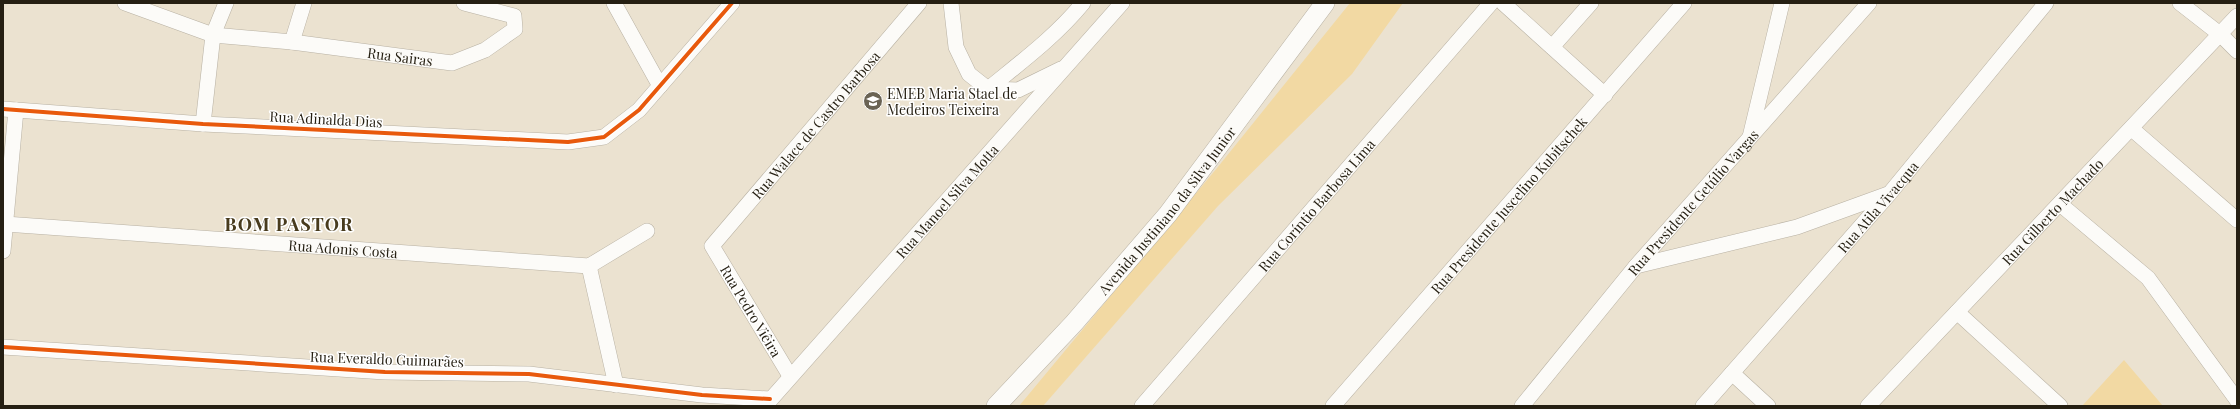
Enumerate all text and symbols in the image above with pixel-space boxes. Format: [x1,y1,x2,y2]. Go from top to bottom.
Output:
street label: Rua Sairas [366,42,434,70]
street label: Rua Walace de Castro Barbosa [747,47,884,203]
place label: EMEB Maria Stael de Medeiros Teixeira [887,84,1017,119]
school or university icon: EMEB Maria Stael de Medeiros Teixeira [862,90,884,112]
street label: Rua Adinalda Dias [269,107,383,131]
street label: Rua Presidente Juscelino Kubitschek [1426,112,1591,297]
street label: Avenida Justiniano da Silva Junior [1093,122,1240,299]
street label: Rua Presidente Getúlio Vargas [1623,125,1762,279]
street label: Rua Coríntio Barbosa Lima [1253,135,1379,275]
street label: Rua Manoel Silva Motta [891,140,1002,262]
street label: Rua Gilberto Machado [1997,154,2107,269]
street label: Rua Atila Vivacqua [1833,157,1922,256]
district label: BOM PASTOR [225,212,353,236]
street label: Rua Adonis Costa [288,235,398,262]
street label: Rua Pedro Viêira [716,261,786,361]
street label: Rua Everaldo Guimarães [310,347,464,371]

